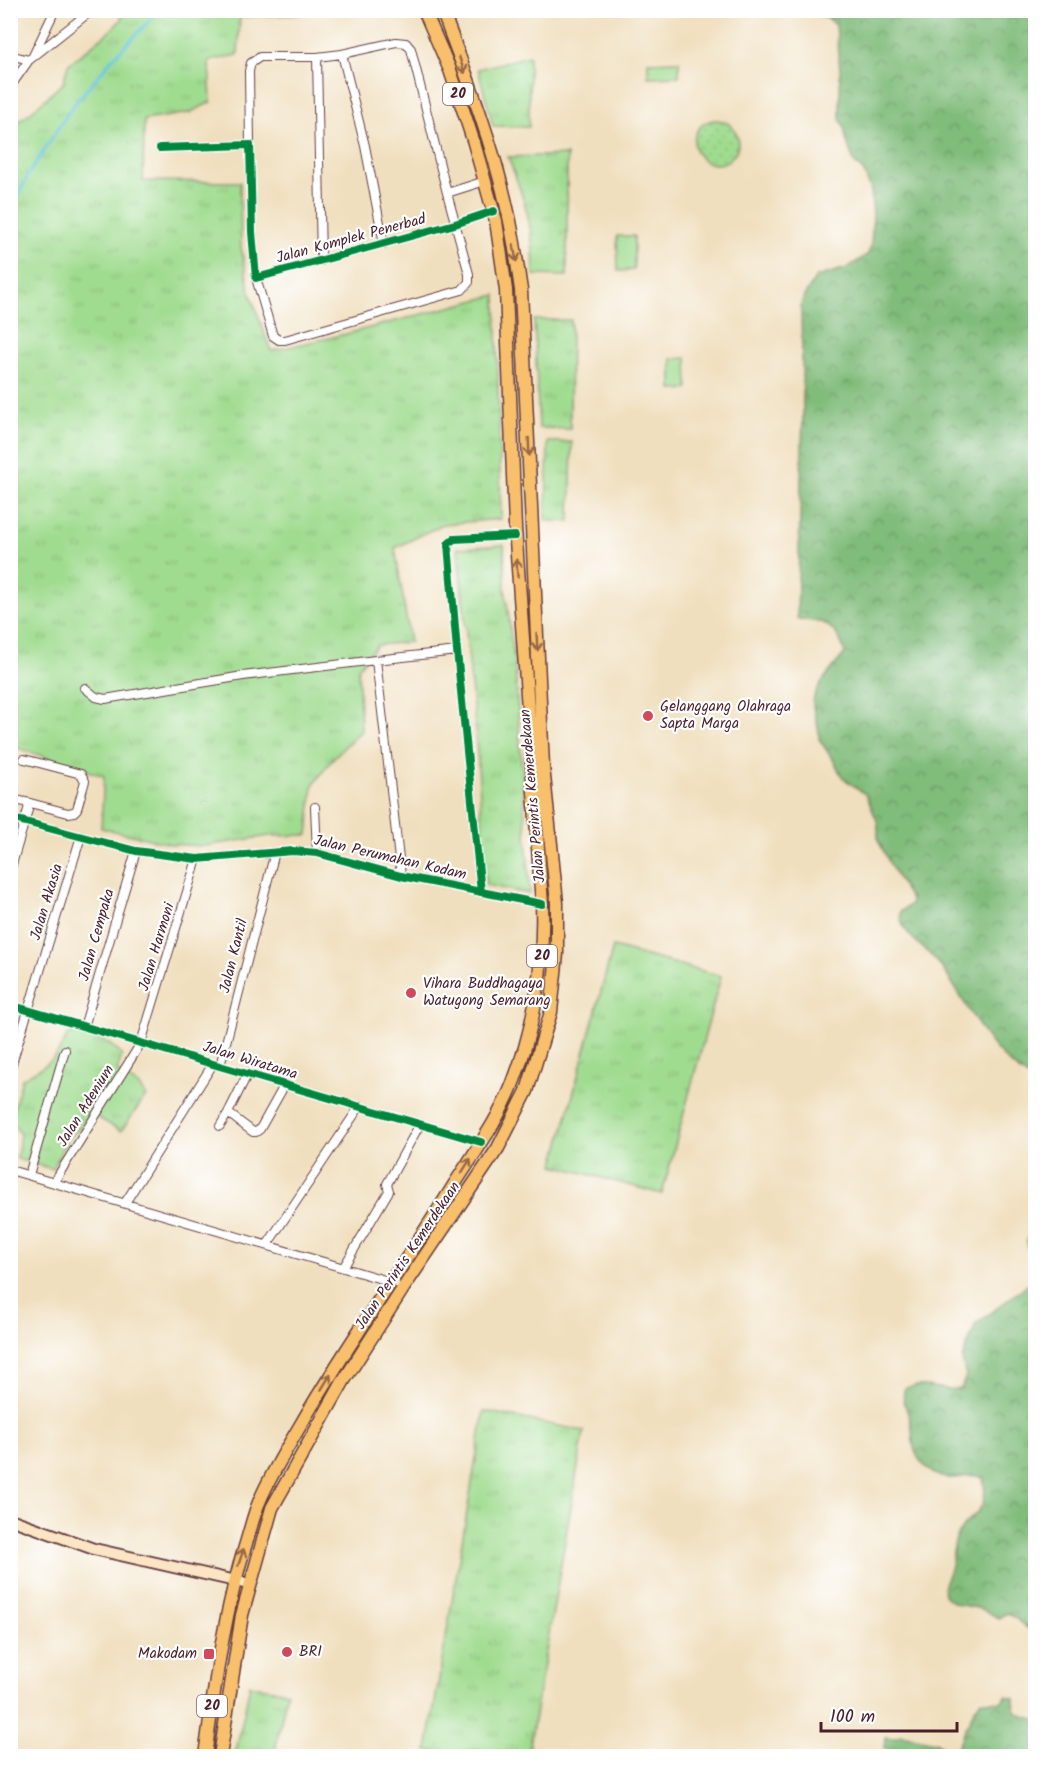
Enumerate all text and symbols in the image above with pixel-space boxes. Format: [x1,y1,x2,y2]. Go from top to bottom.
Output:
one-way arrow [458,55,469,74]
road number: 20 [443,83,473,105]
street label: Jalan Komplek Penerbad [274,207,429,271]
one-way arrow [510,242,521,262]
one-way arrow [524,436,535,456]
one-way arrow [512,558,523,578]
one-way arrow [532,631,543,651]
place label: Gelanggang Olahraga Sapta Marga [660,695,791,736]
street label: Jalan Perintis Kemerdekaan [513,708,553,884]
marker: Gelanggang Olahraga Sapta Marga [641,709,655,723]
street label: Jalan Perumahan Kodam [311,829,469,887]
street label: Jalan Akasia [24,861,70,943]
street label: Jalan Cempaka [72,886,122,984]
street label: Jalan Harmoni [132,899,182,994]
street label: Jalan Kantil [213,916,255,996]
road number: 20 [527,945,557,967]
place label: Vihara Buddhagaya Watugong Semarang [423,972,551,1013]
marker: Vihara Buddhagaya Watugong Semarang [404,986,418,1000]
street label: Jalan Wiratama [200,1035,300,1087]
street label: Jalan Adenium [51,1060,121,1152]
one-way arrow [461,1158,473,1175]
street label: Jalan Perintis Kemerdekaan [349,1177,467,1335]
one-way arrow [320,1374,332,1391]
one-way arrow [236,1548,247,1567]
place label: BRI [299,1640,322,1664]
place label: Makodam [138,1642,197,1666]
marker: BRI [280,1645,294,1659]
marker: Makodam [202,1647,216,1661]
road number: 20 [197,1695,227,1717]
scale bar [821,1695,958,1733]
text: 100 m [830,1703,875,1732]

